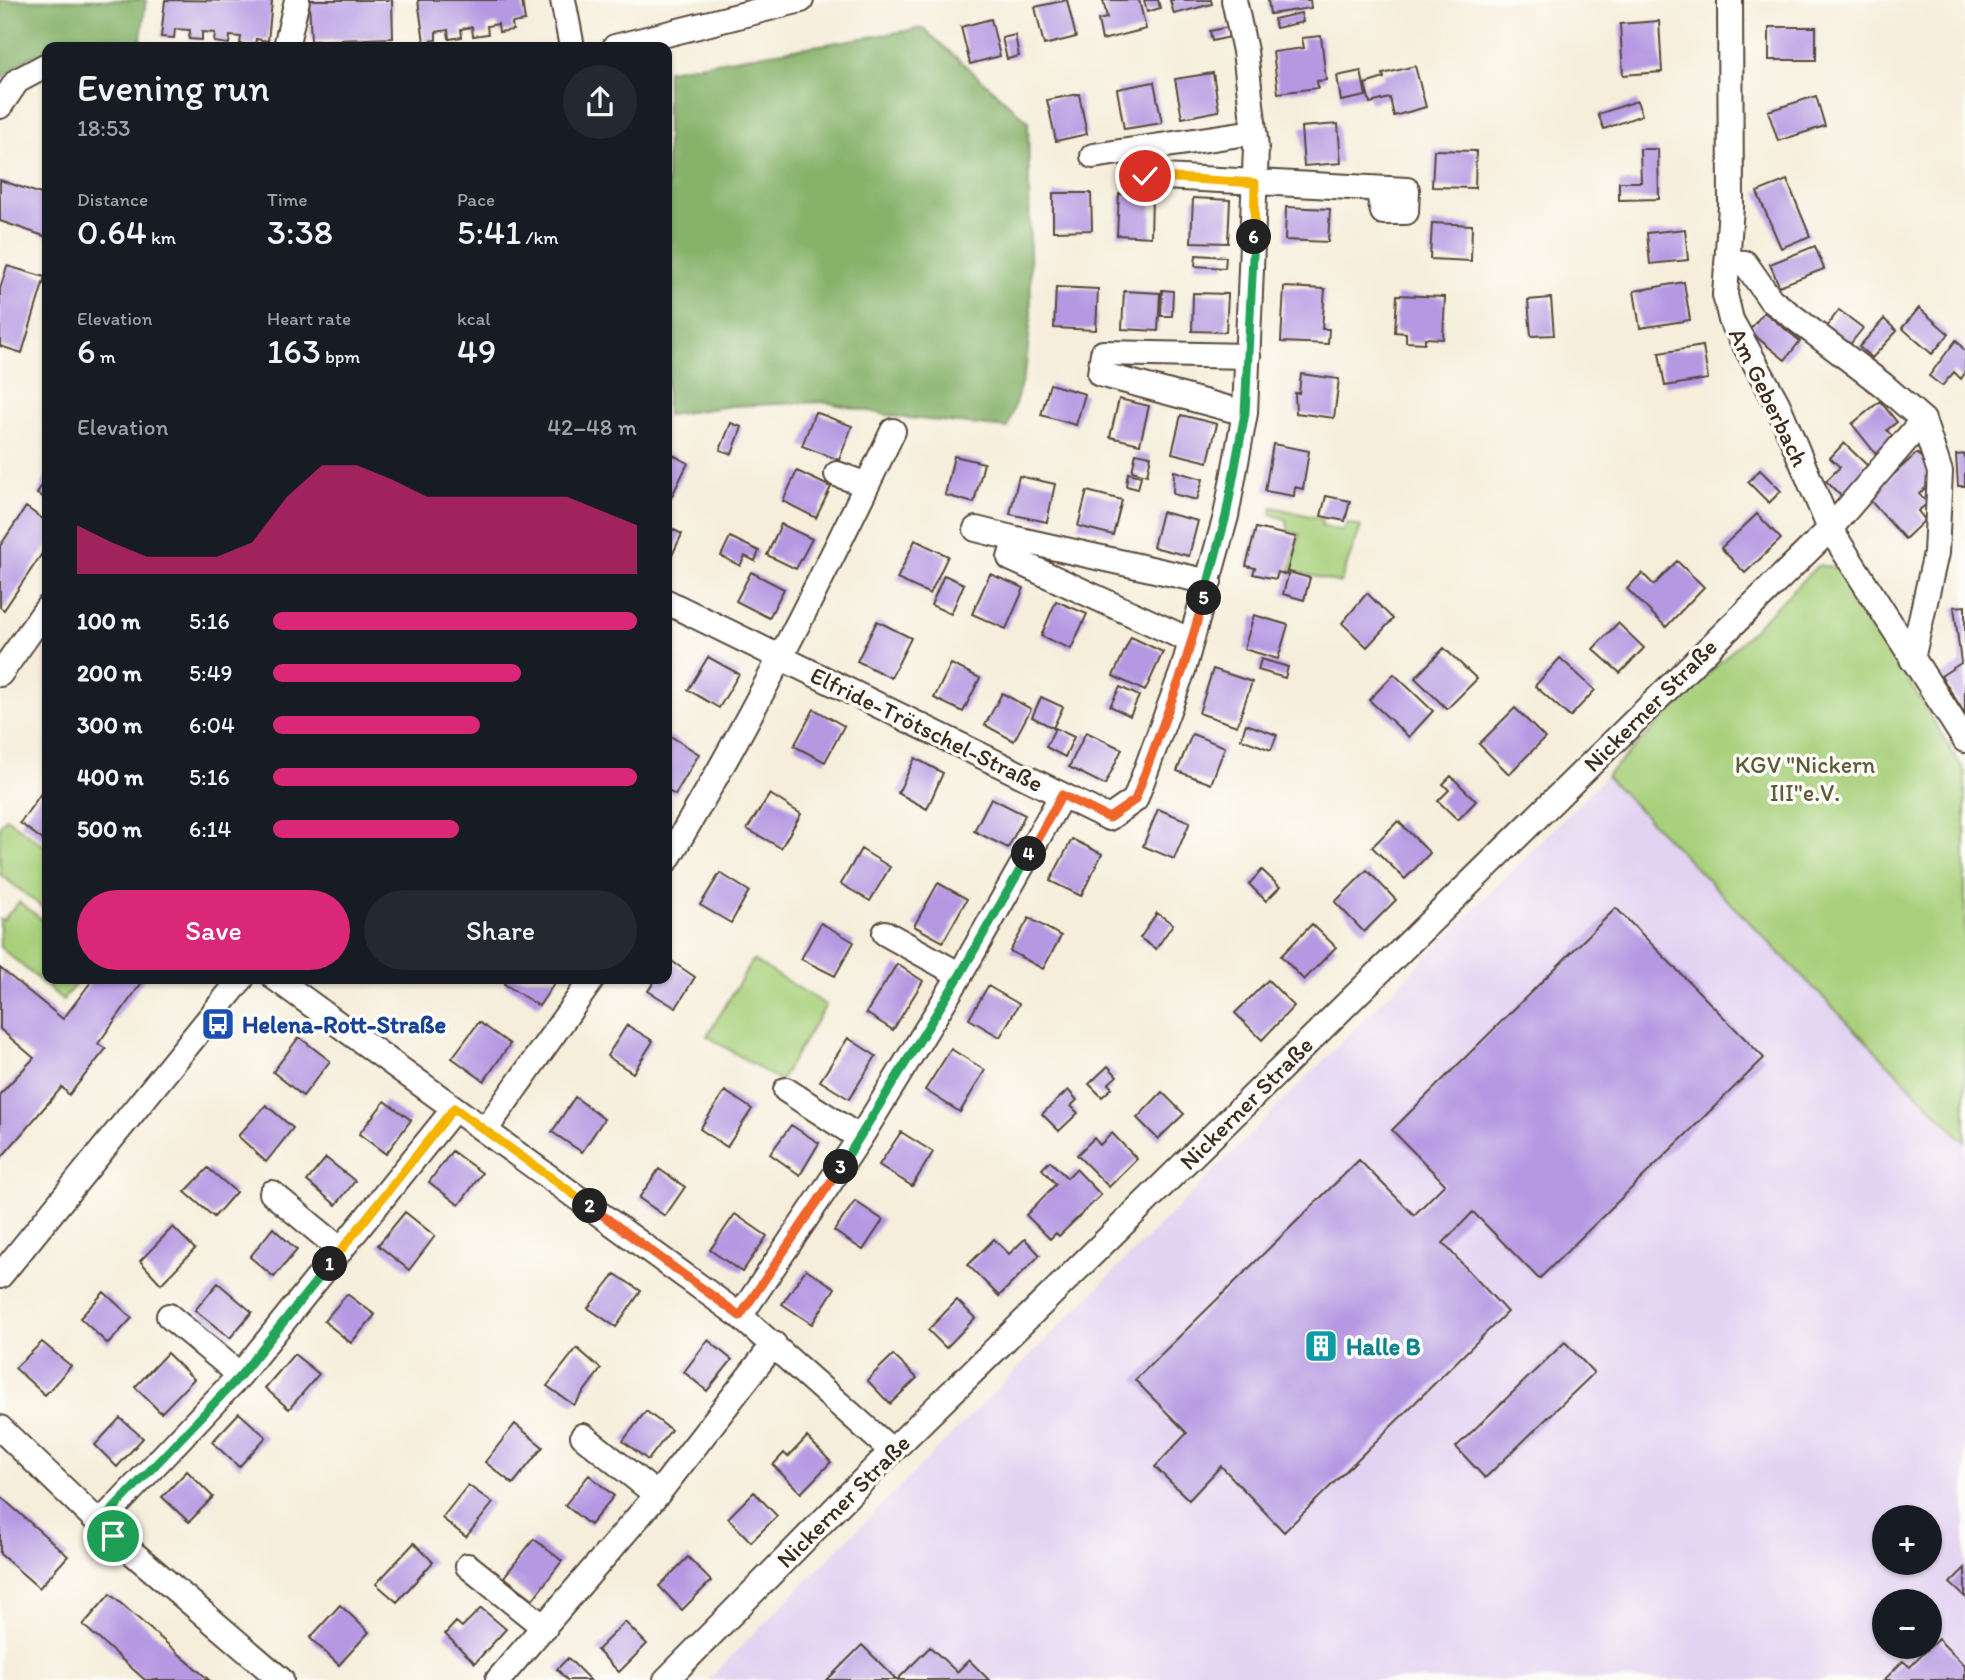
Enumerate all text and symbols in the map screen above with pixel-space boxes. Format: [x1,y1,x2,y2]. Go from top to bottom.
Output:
text: Evening run [77,65,270,111]
button: share [563,65,637,139]
text: 18:53 [77,114,131,142]
pin [1115,146,1175,206]
icon: check [1126,157,1164,195]
text: Distance [77,188,148,211]
text: Time [267,188,308,211]
text: Pace [457,188,495,211]
text: 0.64 [77,211,147,253]
text: 3:38 [267,211,333,253]
text: 5:41 [457,211,521,253]
pin: 6 [1236,219,1272,254]
text: 6 [1248,225,1259,248]
text: km [147,226,176,249]
text: /km [521,226,559,249]
text: Elevation [77,307,153,330]
text: Heart rate [267,307,351,330]
text: kcal [457,307,491,330]
street label: Am Geberbach [1723,323,1815,471]
text: 6 [77,330,96,372]
text: 163 [267,330,321,372]
text: 49 [457,330,496,372]
text: m [96,345,116,368]
text: bpm [321,345,360,368]
text: Elevation [77,413,168,441]
text: 42–48 m [547,413,637,441]
pin: 5 [1186,580,1222,616]
text: 5 [1199,586,1208,609]
text: 100 m [77,607,141,635]
text: 5:16 [189,607,230,635]
street label: Nickerner Straße [1577,632,1723,778]
text: 200 m [77,659,142,687]
text: 5:49 [189,659,233,687]
street label: Elfride-Trötschel-Straße [806,660,1048,798]
text: 300 m [77,711,142,739]
text: 6:04 [189,711,235,739]
park label: KGV "Nickern III"e.V. [1735,750,1876,807]
text: 400 m [77,763,144,791]
text: 5:16 [189,763,230,791]
text: 500 m [77,815,142,843]
text: 6:14 [189,815,231,843]
pin: 4 [1012,836,1046,872]
text: 4 [1023,842,1034,865]
button: Save [77,890,350,970]
button: Share [364,890,637,970]
bus stop icon: Helena-Rott-Straße [199,1005,237,1043]
place label: Helena-Rott-Straße [242,1010,446,1039]
street label: Nickerner Straße [1173,1030,1319,1176]
pin: 3 [824,1150,858,1184]
text: 3 [835,1155,846,1178]
pin: 2 [572,1188,608,1224]
text: 2 [585,1194,595,1217]
pin: 1 [312,1246,348,1282]
text: 1 [325,1252,334,1275]
building icon: Halle B [1302,1327,1340,1365]
place label: Halle B [1346,1332,1421,1361]
street label: Nickerner Straße [770,1428,916,1574]
map controls [1872,1505,1942,1659]
button: + [1872,1505,1942,1575]
pin [83,1506,143,1566]
icon: arrive [94,1517,132,1555]
button: − [1872,1589,1942,1659]

